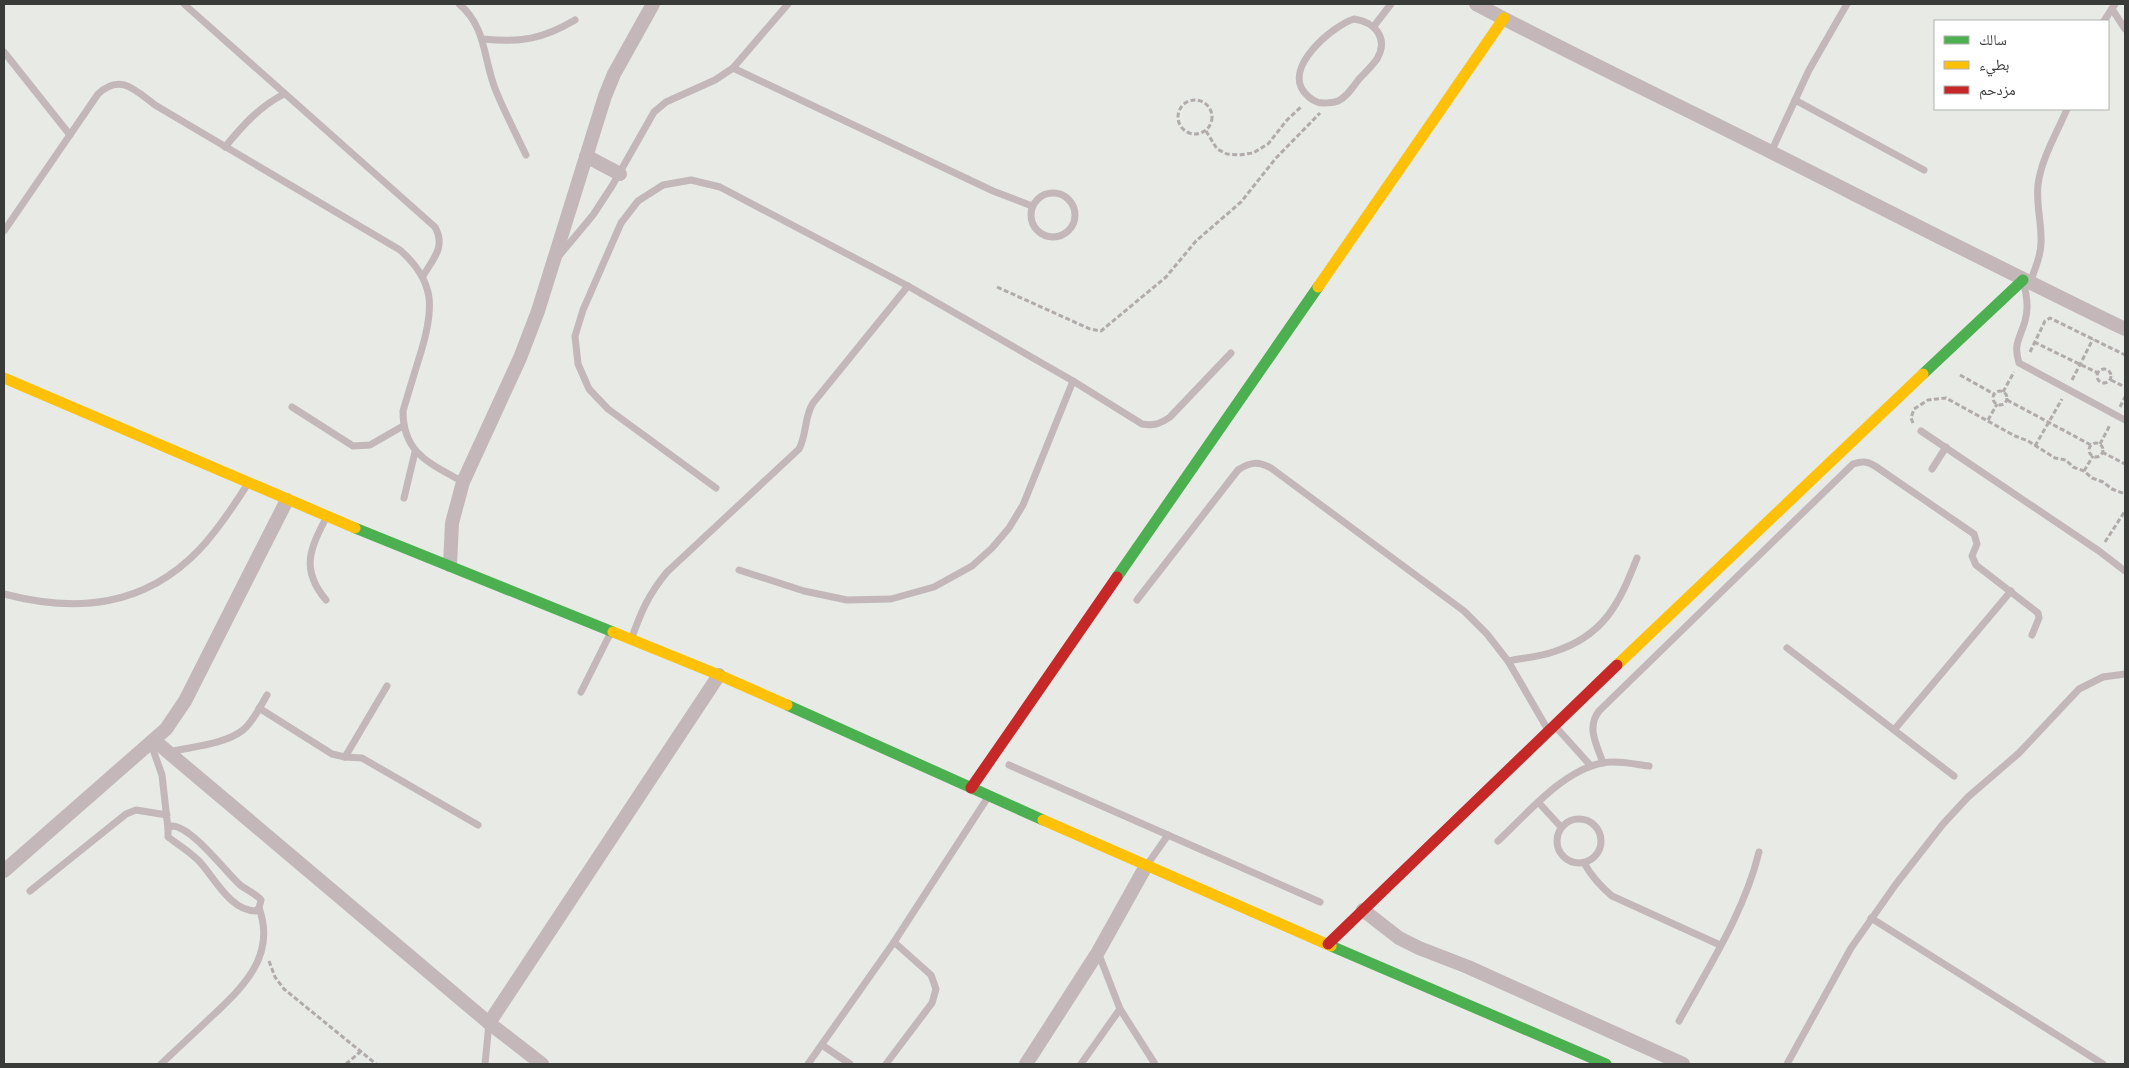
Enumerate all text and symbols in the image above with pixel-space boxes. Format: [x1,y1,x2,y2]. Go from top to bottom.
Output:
legend [1934,20,2109,110]
text: سالك [1979,29,2007,55]
text: بطيء [1979,54,2009,80]
text: مزدحم [1979,79,2016,105]

